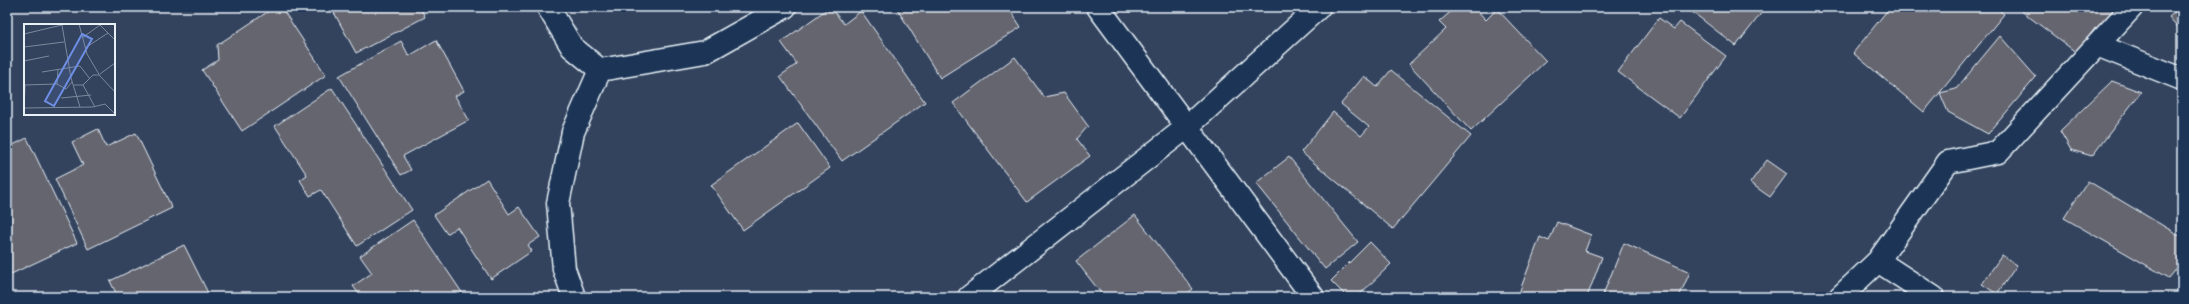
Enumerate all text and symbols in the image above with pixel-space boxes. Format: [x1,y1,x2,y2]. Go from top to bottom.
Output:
inset map [24,24,115,115]

